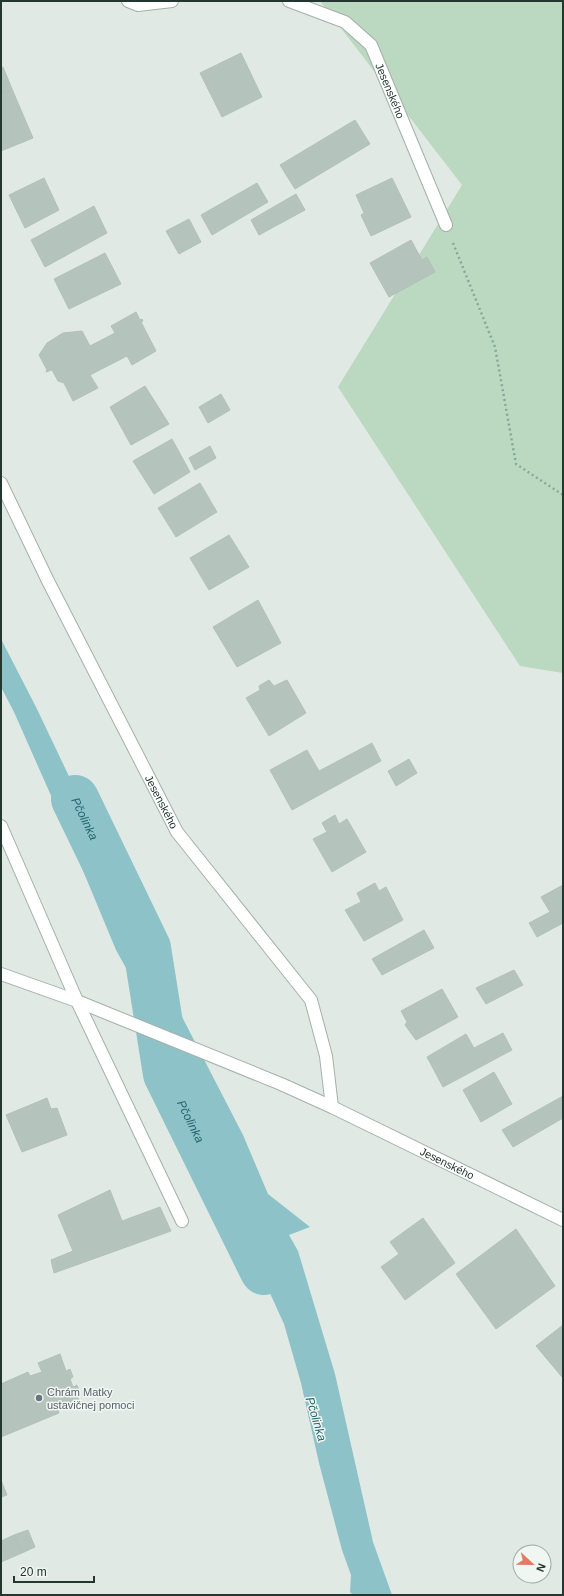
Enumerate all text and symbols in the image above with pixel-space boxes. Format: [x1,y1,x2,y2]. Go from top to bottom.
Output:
street label: Jesenského [373,61,407,120]
street label: Jesenského [143,773,180,831]
water label: Pčolinka [68,795,101,843]
water label: Pčolinka [174,1098,207,1145]
street label: Jesenského [418,1145,476,1182]
place label: Chrám Matky ustavičnej pomoci [47,1386,134,1411]
marker: Chrám Matky ustavičnej pomoci [34,1393,44,1403]
water label: Pčolinka [303,1395,329,1443]
north arrow [512,1544,552,1584]
scale bar [14,1558,94,1584]
text: N [534,1562,548,1574]
text: 20 m [20,1565,47,1579]

